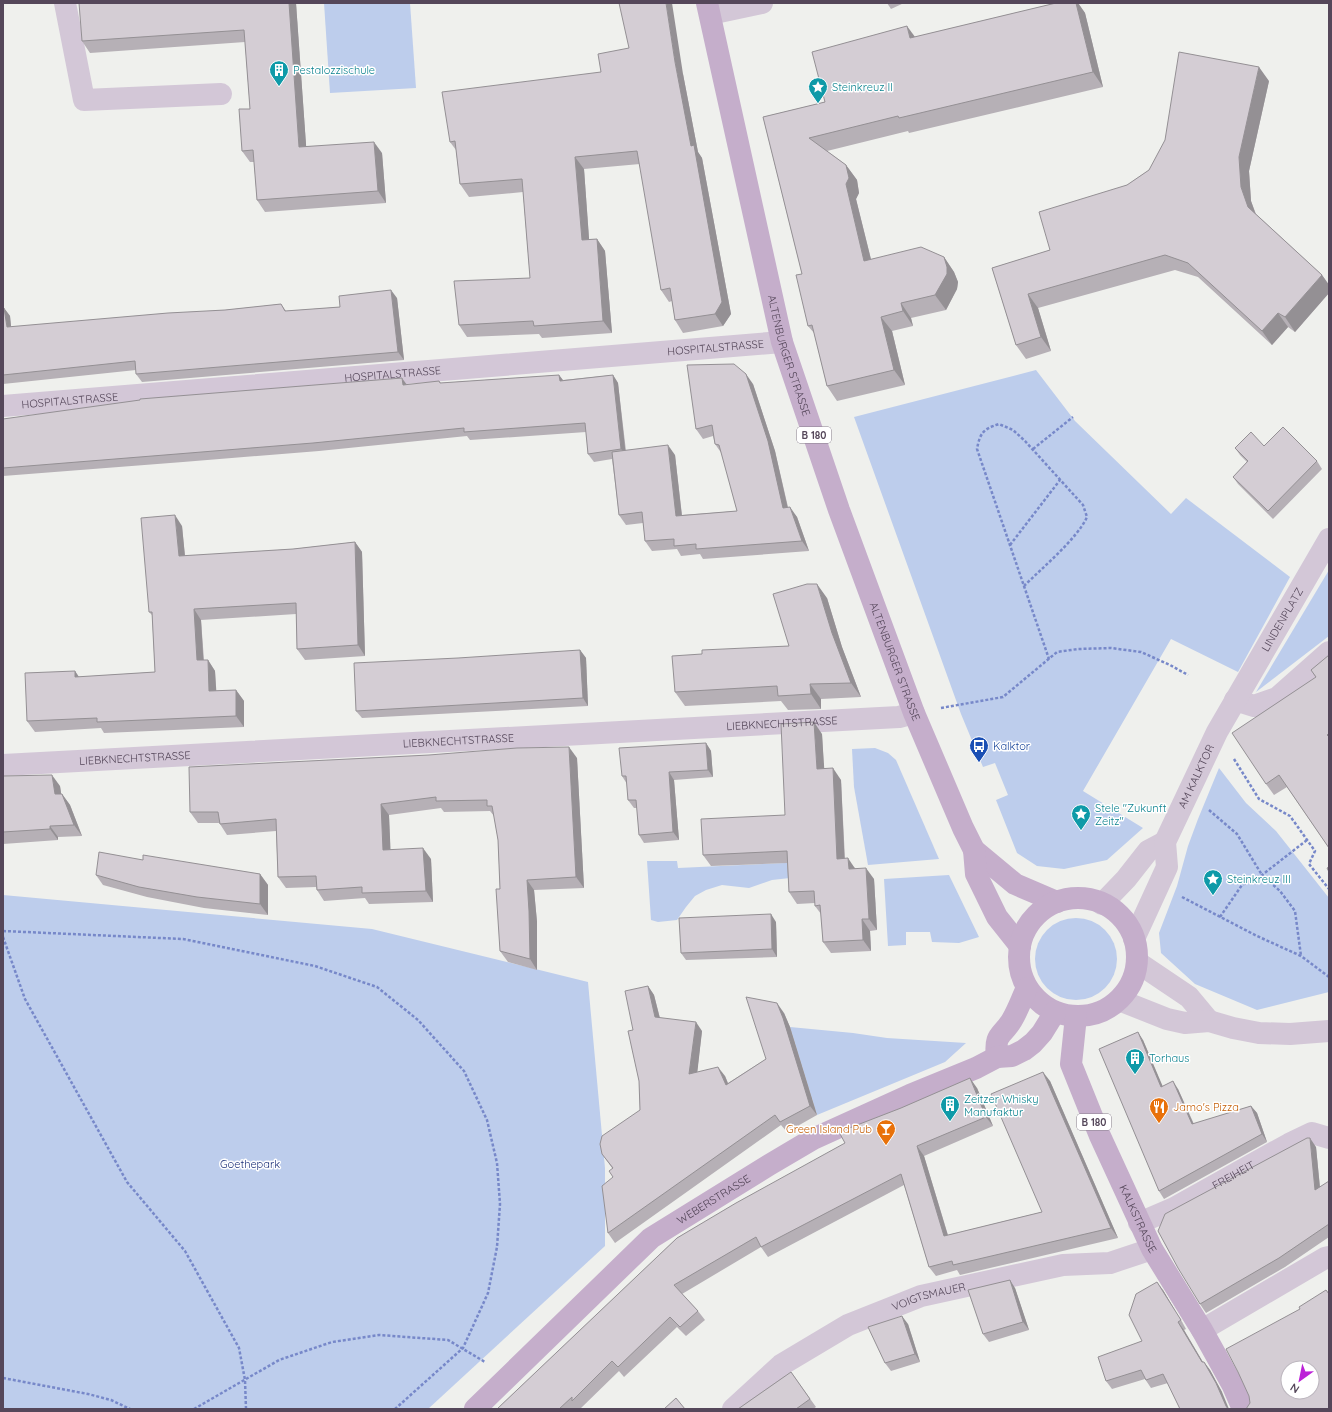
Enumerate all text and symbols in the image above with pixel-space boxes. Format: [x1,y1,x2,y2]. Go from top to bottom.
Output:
building icon: Pestalozzischule [268,59,290,87]
place label: Pestalozzischule [293,63,375,77]
place icon: Steinkreuz II [807,76,829,104]
place label: Steinkreuz II [832,80,893,94]
street label: ALTENBURGER STRASSE [765,294,814,418]
street label: HOSPITALSTRASSE [667,337,764,358]
street label: HOSPITALSTRASSE [344,363,442,385]
street label: HOSPITALSTRASSE [21,390,119,411]
road number: B 180 [797,427,831,443]
street label: LINDENPLATZ [1258,585,1306,654]
street label: ALTENBURGER STRASSE [867,600,924,723]
street label: LIEBKNECHTSTRASSE [726,713,838,733]
street label: LIEBKNECHTSTRASSE [402,731,514,751]
bus stop icon: Kalktor [968,735,990,763]
place label: Kalktor [993,739,1031,753]
street label: AM KALKTOR [1175,742,1217,811]
street label: LIEBKNECHTSTRASSE [79,748,191,768]
place label: Stele "Zukunft Zeitz" [1095,801,1167,828]
place icon: Stele "Zukunft Zeitz" [1070,803,1092,831]
place icon: Steinkreuz III [1202,868,1224,896]
place label: Steinkreuz III [1227,872,1291,886]
building icon: Torhaus [1124,1047,1146,1075]
place label: Torhaus [1149,1051,1189,1065]
place label: Zeitzer Whisky Manufaktur [964,1092,1038,1119]
building icon: Zeitzer Whisky Manufaktur [939,1094,961,1122]
restaurant icon: Jamo's Pizza [1148,1096,1170,1124]
place label: Jamo's Pizza [1173,1100,1239,1114]
road number: B 180 [1077,1114,1111,1130]
bar icon: Green Island Pub [875,1118,897,1146]
place label: Green Island Pub [786,1122,872,1136]
park label: Goethepark [220,1157,280,1171]
street label: FREIHEIT [1210,1157,1257,1192]
street label: WEBERSTRASSE [674,1171,753,1227]
street label: KALKSTRASSE [1116,1182,1160,1256]
street label: VOIGTSMAUER [890,1279,967,1314]
north arrow [1280,1360,1320,1400]
text: N [1287,1380,1302,1396]

